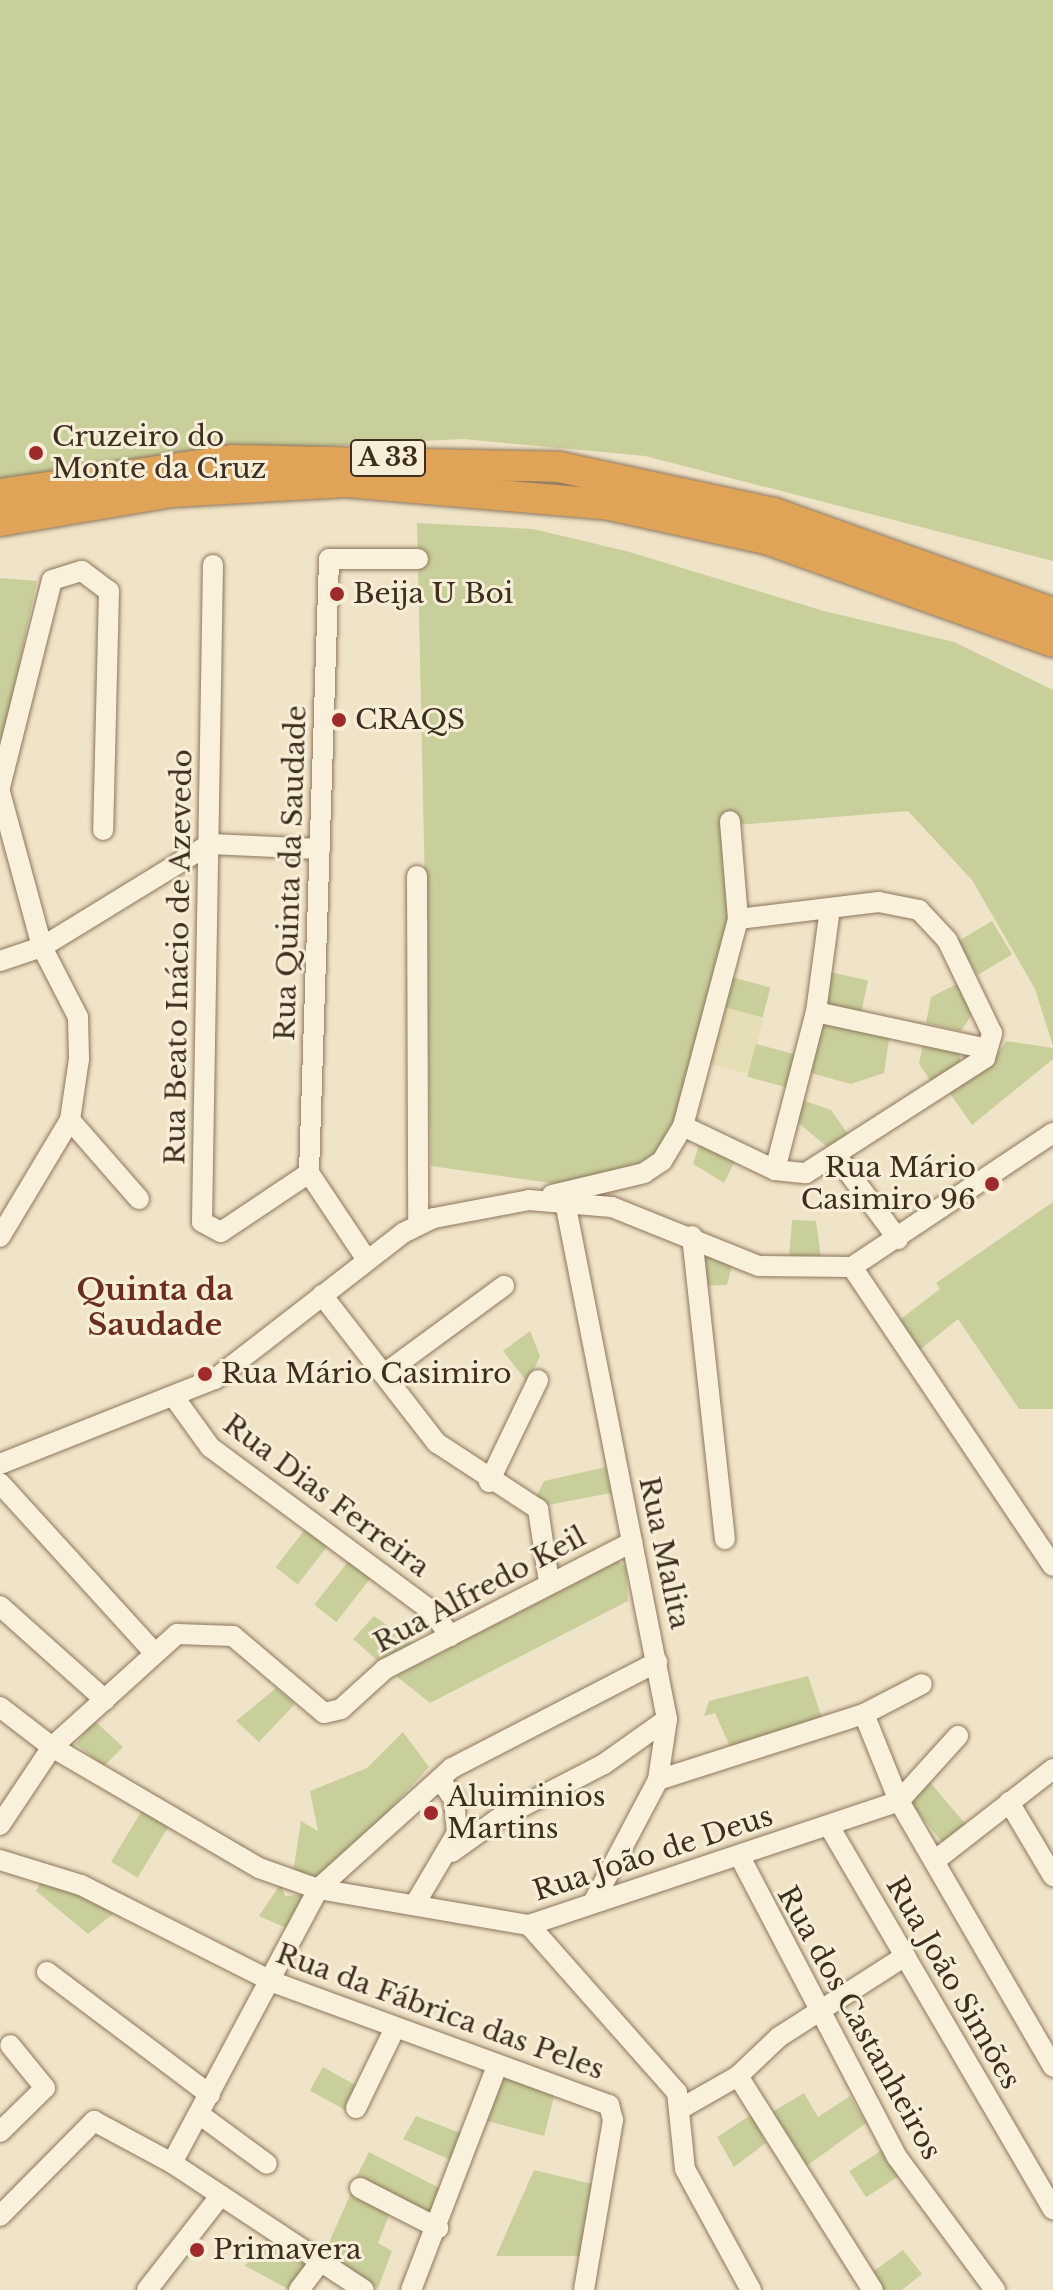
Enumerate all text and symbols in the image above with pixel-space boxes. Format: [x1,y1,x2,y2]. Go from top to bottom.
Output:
place label: Cruzeiro do Monte da Cruz [52,420,267,486]
road number: A 33 [348,436,428,480]
marker: Cruzeiro do Monte da Cruz [27,444,45,462]
place label: Beija U Boi [353,577,514,611]
marker: Beija U Boi [328,585,346,603]
place label: CRAQS [355,703,465,737]
street label: Rua Quinta da Saudade [268,704,314,1042]
marker: CRAQS [330,711,348,729]
street label: Rua Beato Inácio de Azevedo [159,748,199,1166]
place label: Rua Mário Casimiro 96 [801,1151,976,1217]
marker: Rua Mário Casimiro 96 [983,1175,1001,1193]
district label: Quinta da Saudade [76,1272,234,1342]
place label: Rua Mário Casimiro [221,1357,512,1391]
marker: Rua Mário Casimiro [196,1365,214,1383]
street label: Rua Dias Ferreira [216,1408,436,1584]
street label: Rua Malita [631,1474,697,1632]
street label: Rua Alfredo Keil [368,1520,592,1660]
place label: Aluiminios Martins [447,1780,605,1846]
street label: Rua João de Deus [529,1799,777,1909]
marker: Aluiminios Martins [422,1804,440,1822]
street label: Rua João Simões [879,1871,1027,2095]
street label: Rua dos Castanheiros [770,1880,948,2166]
street label: Rua da Fábrica das Peles [271,1937,609,2087]
place label: Primavera [213,2233,362,2267]
marker: Primavera [188,2241,206,2259]

